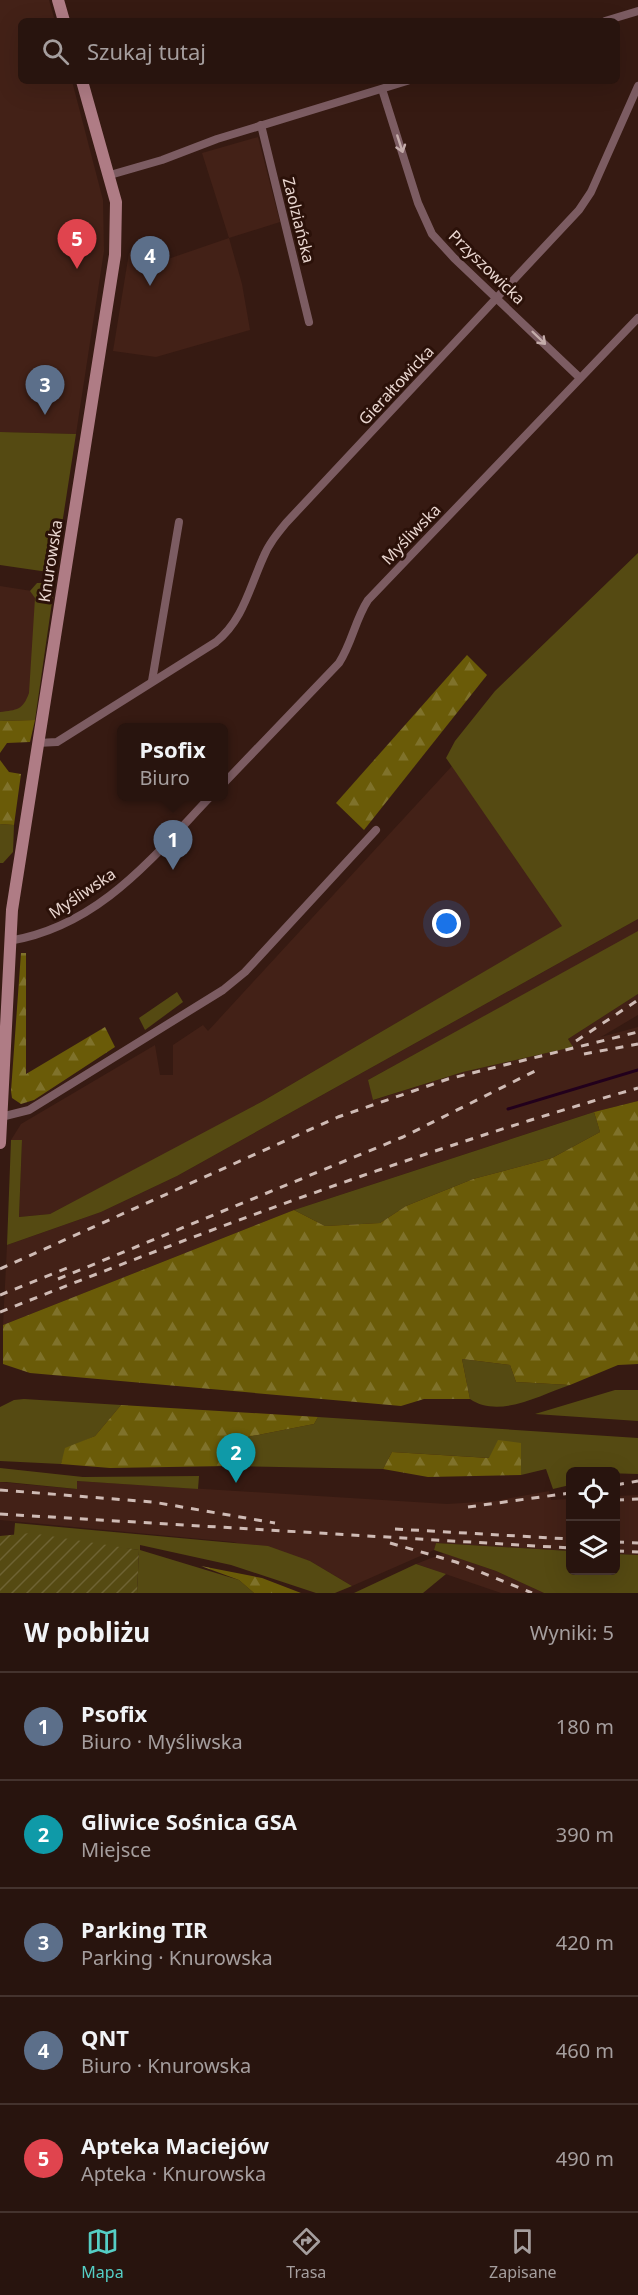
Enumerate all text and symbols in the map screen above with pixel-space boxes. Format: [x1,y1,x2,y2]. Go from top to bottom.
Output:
search box [18,18,620,84]
icon: search [39,35,72,68]
text: Szukaj tutaj [87,36,206,66]
one-way arrow [395,134,406,153]
street label: Zaolziańska [278,175,320,265]
pin: 5 [58,220,97,269]
street label: Przyszowicka [444,225,530,309]
pin: 4 [130,236,170,286]
one-way arrow [531,331,546,345]
street label: Gierałtowicka [353,340,439,430]
pin: 3 [26,366,64,415]
street label: Myśliwska [377,499,445,569]
street label: Knurowska [33,518,67,604]
popup [117,723,228,801]
text: Psofix [139,734,206,764]
text: Biuro [139,764,190,791]
pin: 1 [154,820,192,870]
street label: Myśliwska [44,863,120,923]
your location [432,909,461,938]
pin: 2 [216,1434,256,1483]
map controls [566,1467,620,1575]
button: locate [566,1467,620,1521]
button: layers [566,1521,620,1575]
text: W pobliżu [24,1614,150,1650]
text: Wyniki: 5 [530,1619,614,1646]
text: Psofix [81,1698,147,1728]
text: 1 [38,1713,49,1740]
text: 180 m [556,1713,614,1740]
text: Biuro · Myśliwska [81,1728,243,1755]
text: Gliwice Sośnica GSA [81,1806,297,1836]
text: 2 [38,1821,49,1848]
text: 390 m [556,1821,614,1848]
text: Miejsce [81,1836,151,1863]
text: Parking TIR [81,1914,208,1944]
text: 3 [38,1929,49,1956]
text: 420 m [556,1929,614,1956]
text: Parking · Knurowska [81,1944,273,1971]
text: QNT [81,2022,129,2052]
text: 4 [38,2037,49,2064]
text: 460 m [556,2037,614,2064]
text: Biuro · Knurowska [81,2052,251,2079]
text: Apteka Maciejów [81,2130,269,2160]
text: 5 [38,2145,49,2172]
text: 490 m [556,2145,614,2172]
text: Apteka · Knurowska [81,2160,266,2187]
tab: Mapa [81,2225,124,2283]
tab: Trasa [286,2225,326,2283]
tab: Zapisane [489,2225,557,2283]

